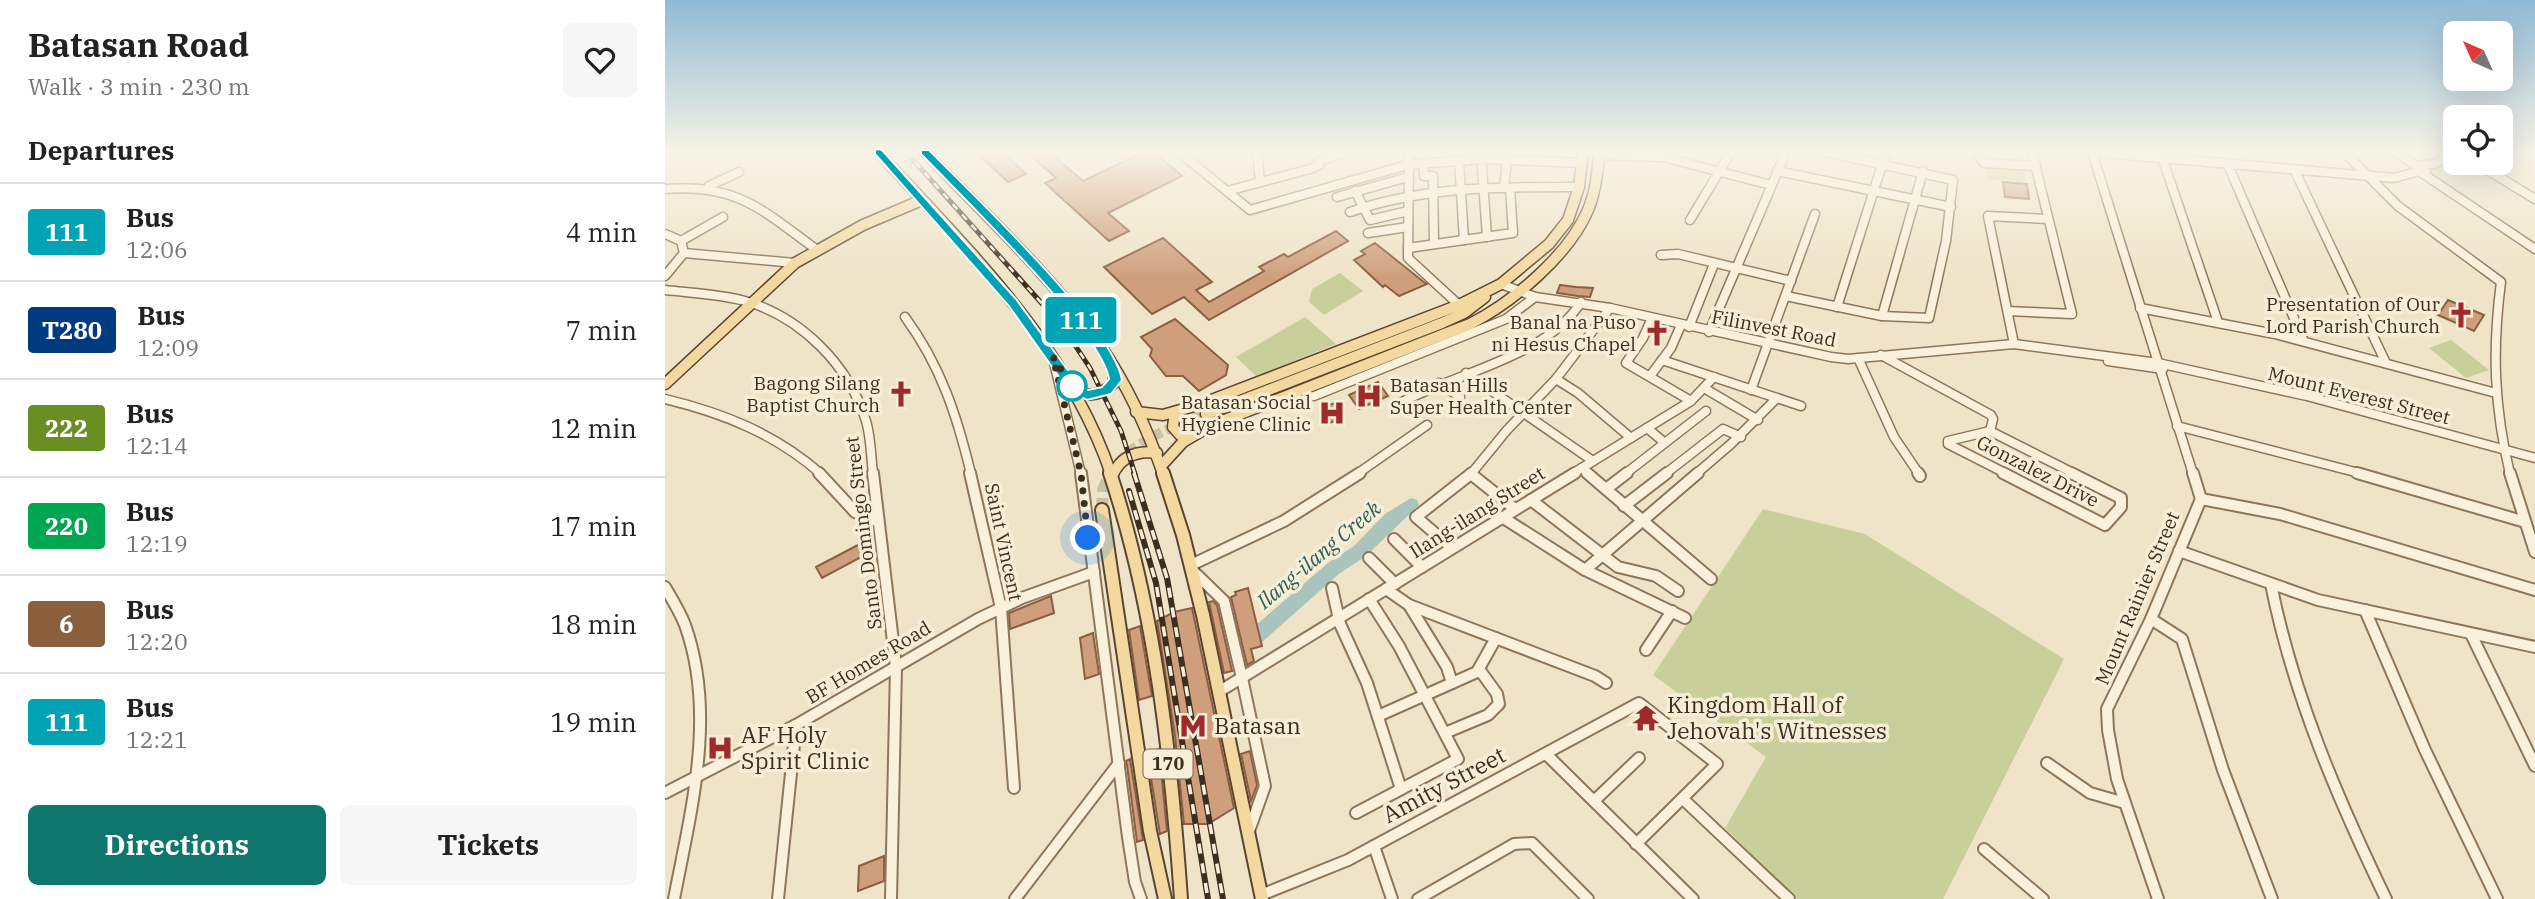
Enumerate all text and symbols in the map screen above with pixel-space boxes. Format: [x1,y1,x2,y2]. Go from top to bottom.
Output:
north arrow [2443,21,2513,91]
map controls [2443,21,2513,175]
text: Batasan Road [28,23,249,66]
button: heart [563,23,637,97]
text: Walk · 3 min · 230 m [28,71,250,101]
button: locate [2443,105,2513,175]
text: Departures [28,133,174,167]
text: Bus [126,200,174,234]
text: 4 min [566,215,637,249]
text: 111 [45,216,88,248]
text: 12:06 [126,234,188,264]
place label: Presentation of Our Lord Parish Church [2266,292,2441,338]
line badge: 111 [1041,297,1121,343]
text: Bus [137,298,185,332]
church icon: Presentation of Our Lord Parish Church [2446,300,2476,330]
text: 111 [1059,304,1103,336]
street label: Filinvest Road [1710,304,1838,352]
place label: Banal na Puso ni Hesus Chapel [1491,310,1636,356]
text: 7 min [566,313,637,347]
text: T280 [42,314,102,346]
church icon: Banal na Puso ni Hesus Chapel [1642,318,1672,348]
text: 12:09 [137,332,199,362]
street label: Mount Everest Street [2265,361,2453,429]
place label: Bagong Silang Baptist Church [746,371,881,417]
unlabelled marker [1057,371,1087,401]
place label: Batasan Hills Super Health Center [1390,373,1573,419]
church icon: Bagong Silang Baptist Church [886,379,916,409]
hospital icon: Batasan Hills Super Health Center [1354,381,1384,411]
place label: Batasan Social Hygiene Clinic [1181,390,1311,436]
text: Bus [126,396,174,430]
hospital icon: Batasan Social Hygiene Clinic [1317,398,1347,428]
text: 12 min [550,411,637,445]
text: 222 [45,412,88,444]
text: 12:14 [126,430,188,460]
street label: Gonzalez Drive [1973,430,2103,512]
street label: Santo Domingo Street [839,435,887,631]
street label: Ilang-ilang Street [1405,461,1549,563]
street label: Saint Vincent [980,481,1028,603]
water label: Ilang-ilang Creek [1249,493,1387,615]
text: Bus [126,494,174,528]
street label: Mount Rainier Street [2090,507,2184,688]
text: 17 min [550,509,637,543]
text: 220 [45,510,88,542]
your location [1070,520,1105,555]
text: 12:19 [126,528,188,558]
text: Bus [126,592,174,626]
text: 18 min [550,607,637,641]
text: 6 [59,608,74,640]
street label: BF Homes Road [801,615,935,709]
text: 12:20 [126,626,188,656]
place label: Kingdom Hall of Jehovah's Witnesses [1667,689,1887,745]
text: Bus [126,690,174,724]
temple icon: Kingdom Hall of Jehovah's Witnesses [1631,703,1661,733]
text: 19 min [550,705,637,739]
text: 111 [45,706,88,738]
place label: Batasan [1214,710,1301,740]
metro station icon: Batasan [1178,711,1208,741]
place label: AF Holy Spirit Clinic [741,719,870,775]
text: 12:21 [126,724,188,754]
hospital icon: AF Holy Spirit Clinic [705,733,735,763]
street label: Amity Street [1377,739,1510,829]
road number: 170 [1143,750,1193,778]
button: Directions [28,805,326,885]
button: Tickets [340,805,637,885]

